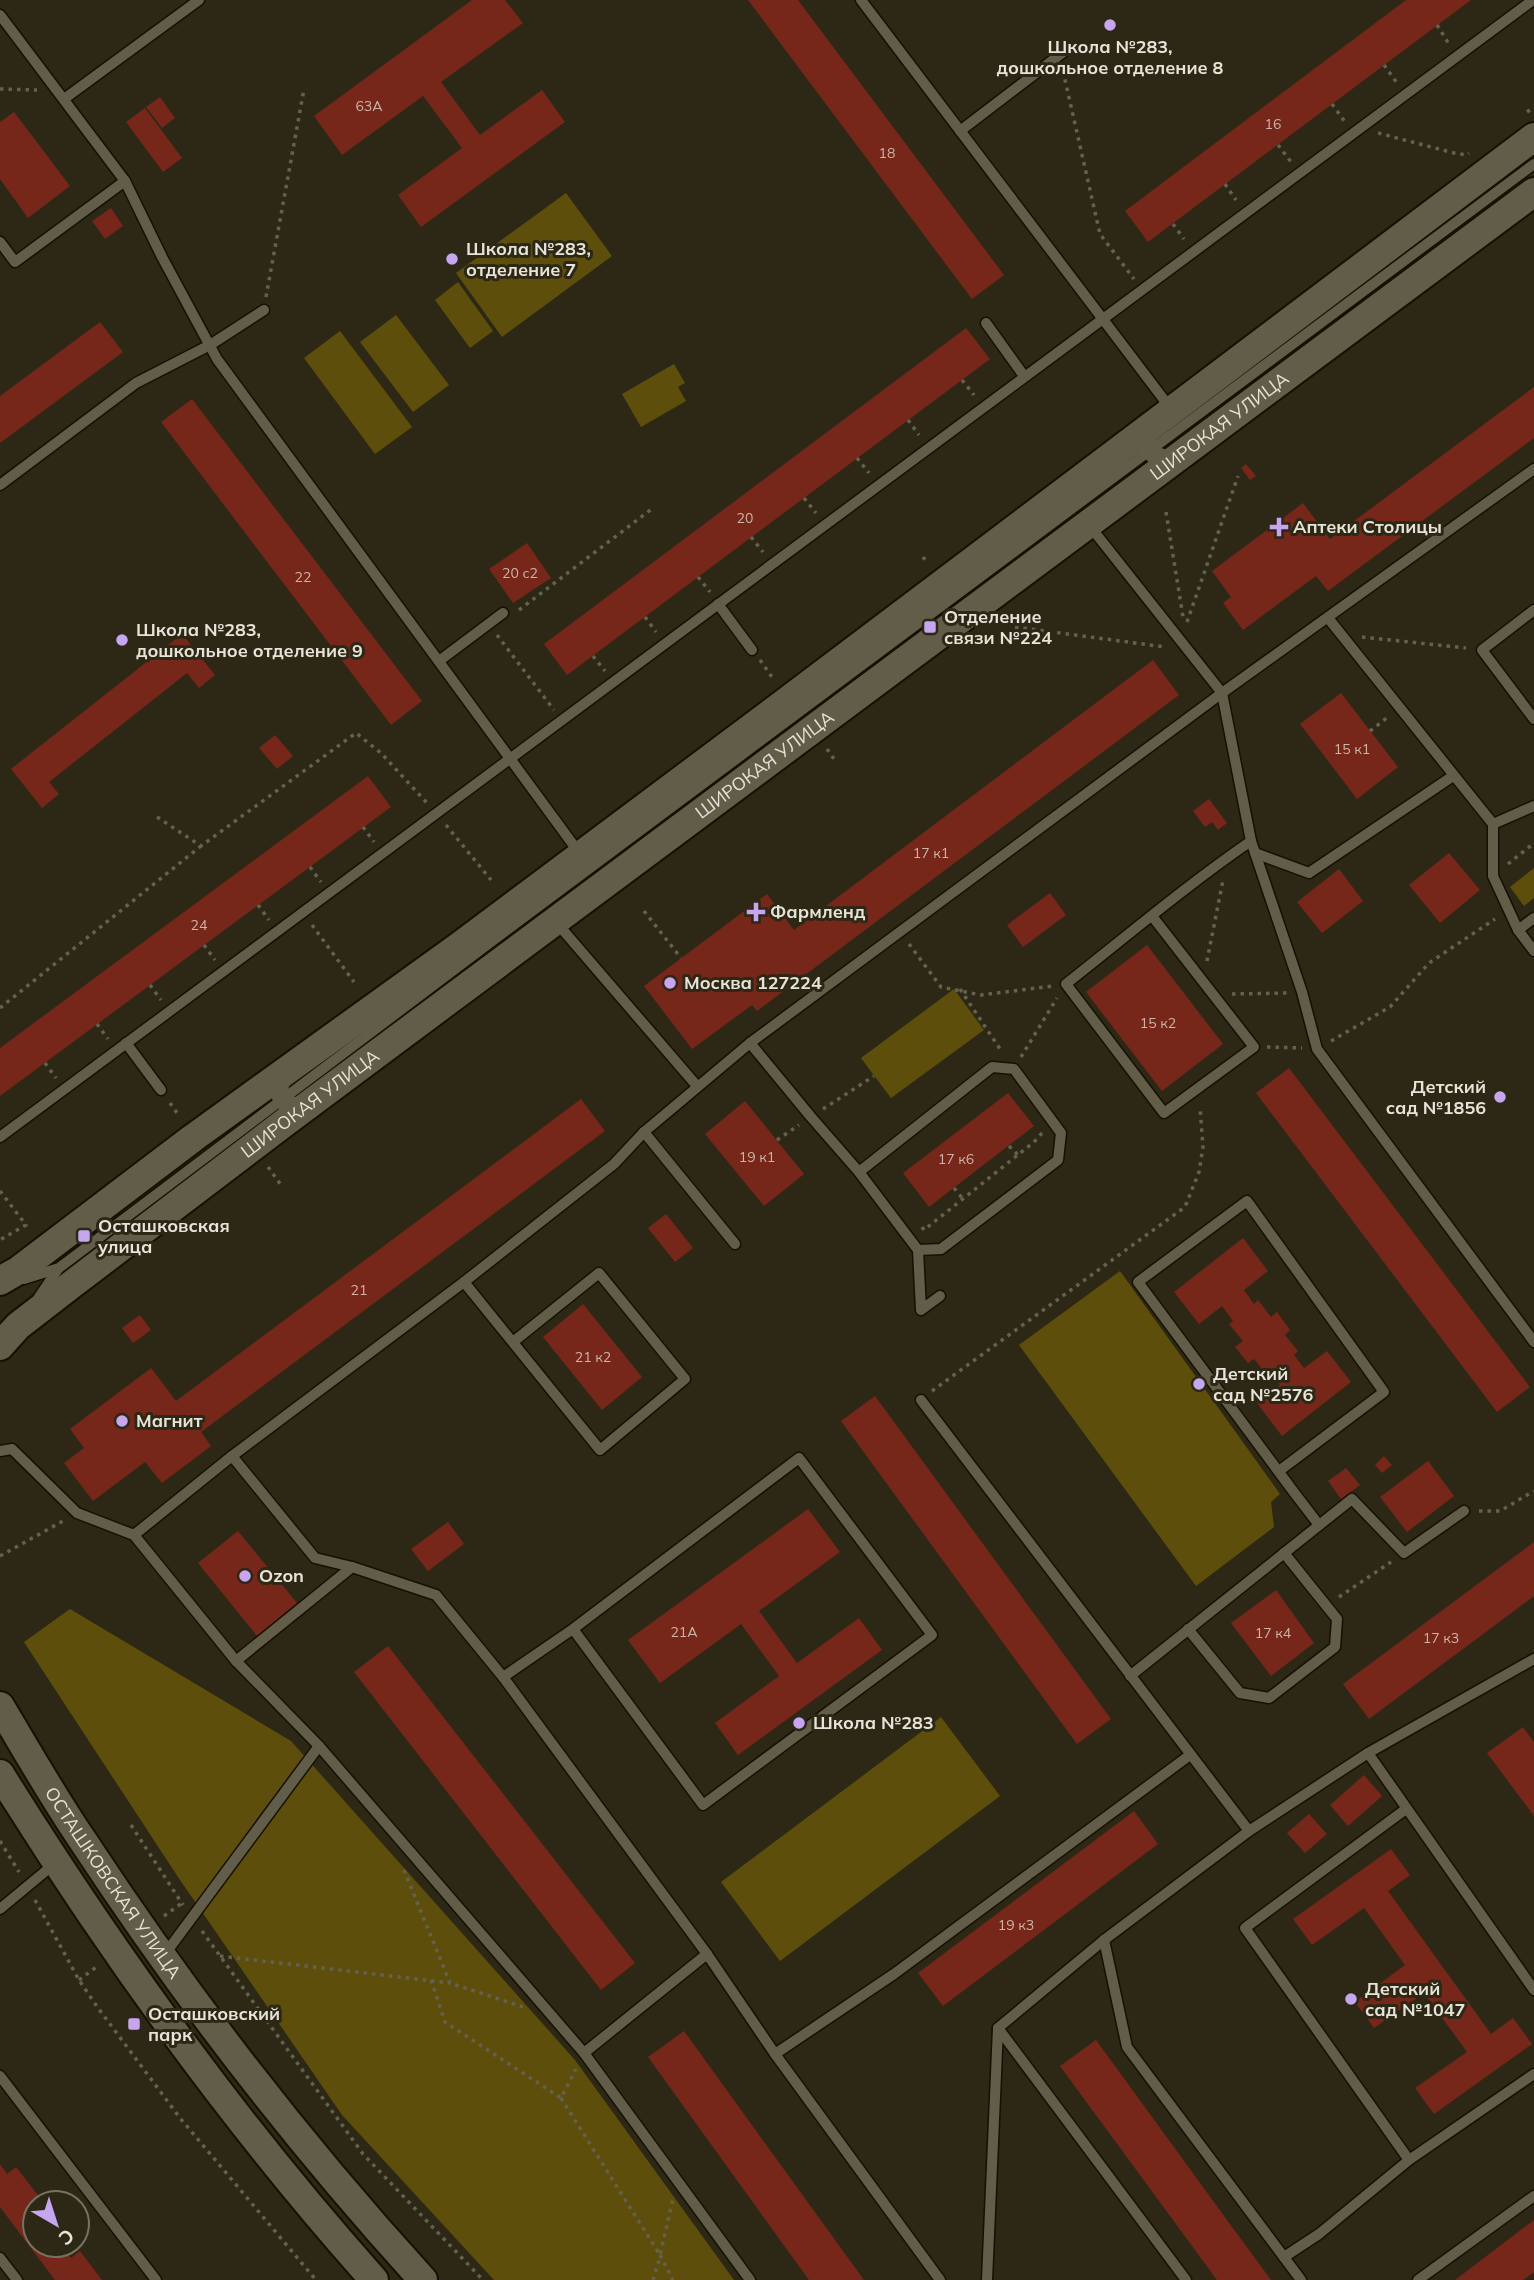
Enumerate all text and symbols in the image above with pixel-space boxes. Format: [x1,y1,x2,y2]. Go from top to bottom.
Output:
marker: Школа №283, дошкольное отделение 8 [1102,17,1118,33]
place label: Школа №283, дошкольное отделение 8 [997,35,1224,79]
house number: 63А [355,97,383,115]
house number: 16 [1265,115,1281,133]
house number: 18 [879,144,895,162]
place label: Школа №283, отделение 7 [466,237,591,281]
marker: Школа №283, отделение 7 [444,251,460,267]
street label: ШИРОКАЯ УЛИЦА [1145,367,1293,485]
house number: 20 [737,509,753,527]
place label: Аптеки Столицы [1293,515,1442,538]
marker: Аптеки Столицы [1271,519,1287,535]
house number: 20 с2 [502,564,538,582]
house number: 22 [295,568,311,586]
place label: Отделение связи №224 [944,605,1052,649]
place label: Школа №283, дошкольное отделение 9 [136,618,363,662]
marker: Отделение связи №224 [922,619,938,635]
marker: Школа №283, дошкольное отделение 9 [114,632,130,648]
street label: ШИРОКАЯ УЛИЦА [691,705,838,824]
house number: 15 к1 [1334,740,1370,758]
house number: 17 к1 [913,844,949,862]
place label: Фармленд [770,900,866,923]
marker: Фармленд [748,904,764,920]
house number: 24 [191,916,208,934]
place label: Москва 127224 [684,971,822,994]
marker: Москва 127224 [662,975,678,991]
house number: 15 к2 [1140,1014,1176,1032]
street label: ШИРОКАЯ УЛИЦА [236,1044,384,1163]
place label: Детский сад №1856 [1386,1075,1486,1119]
marker: Детский сад №1856 [1492,1089,1508,1105]
house number: 19 к1 [739,1148,775,1166]
house number: 17 к6 [938,1150,974,1168]
place label: Осташковская улица [98,1214,230,1258]
marker: Осташковская улица [76,1228,92,1244]
house number: 21 [351,1281,367,1299]
house number: 21 к2 [575,1348,611,1366]
place label: Детский сад №2576 [1213,1362,1314,1406]
marker: Детский сад №2576 [1191,1376,1207,1392]
place label: Магнит [136,1409,203,1432]
marker: Магнит [114,1413,130,1429]
place label: Ozon [259,1564,304,1587]
marker: Ozon [237,1568,253,1584]
house number: 21А [670,1623,698,1641]
house number: 17 к4 [1255,1624,1292,1642]
house number: 17 к3 [1423,1629,1459,1647]
place label: Школа №283 [813,1711,934,1734]
marker: Школа №283 [791,1715,807,1731]
street label: ОСТАШКОВСКАЯ УЛИЦА [40,1783,186,1983]
house number: 19 к3 [998,1916,1034,1934]
place label: Детский сад №1047 [1365,1977,1465,2021]
marker: Детский сад №1047 [1343,1991,1359,2007]
place label: Осташковский парк [148,2002,280,2046]
marker: Осташковский парк [126,2016,142,2032]
north arrow [21,2189,91,2259]
text: С [54,2224,79,2251]

